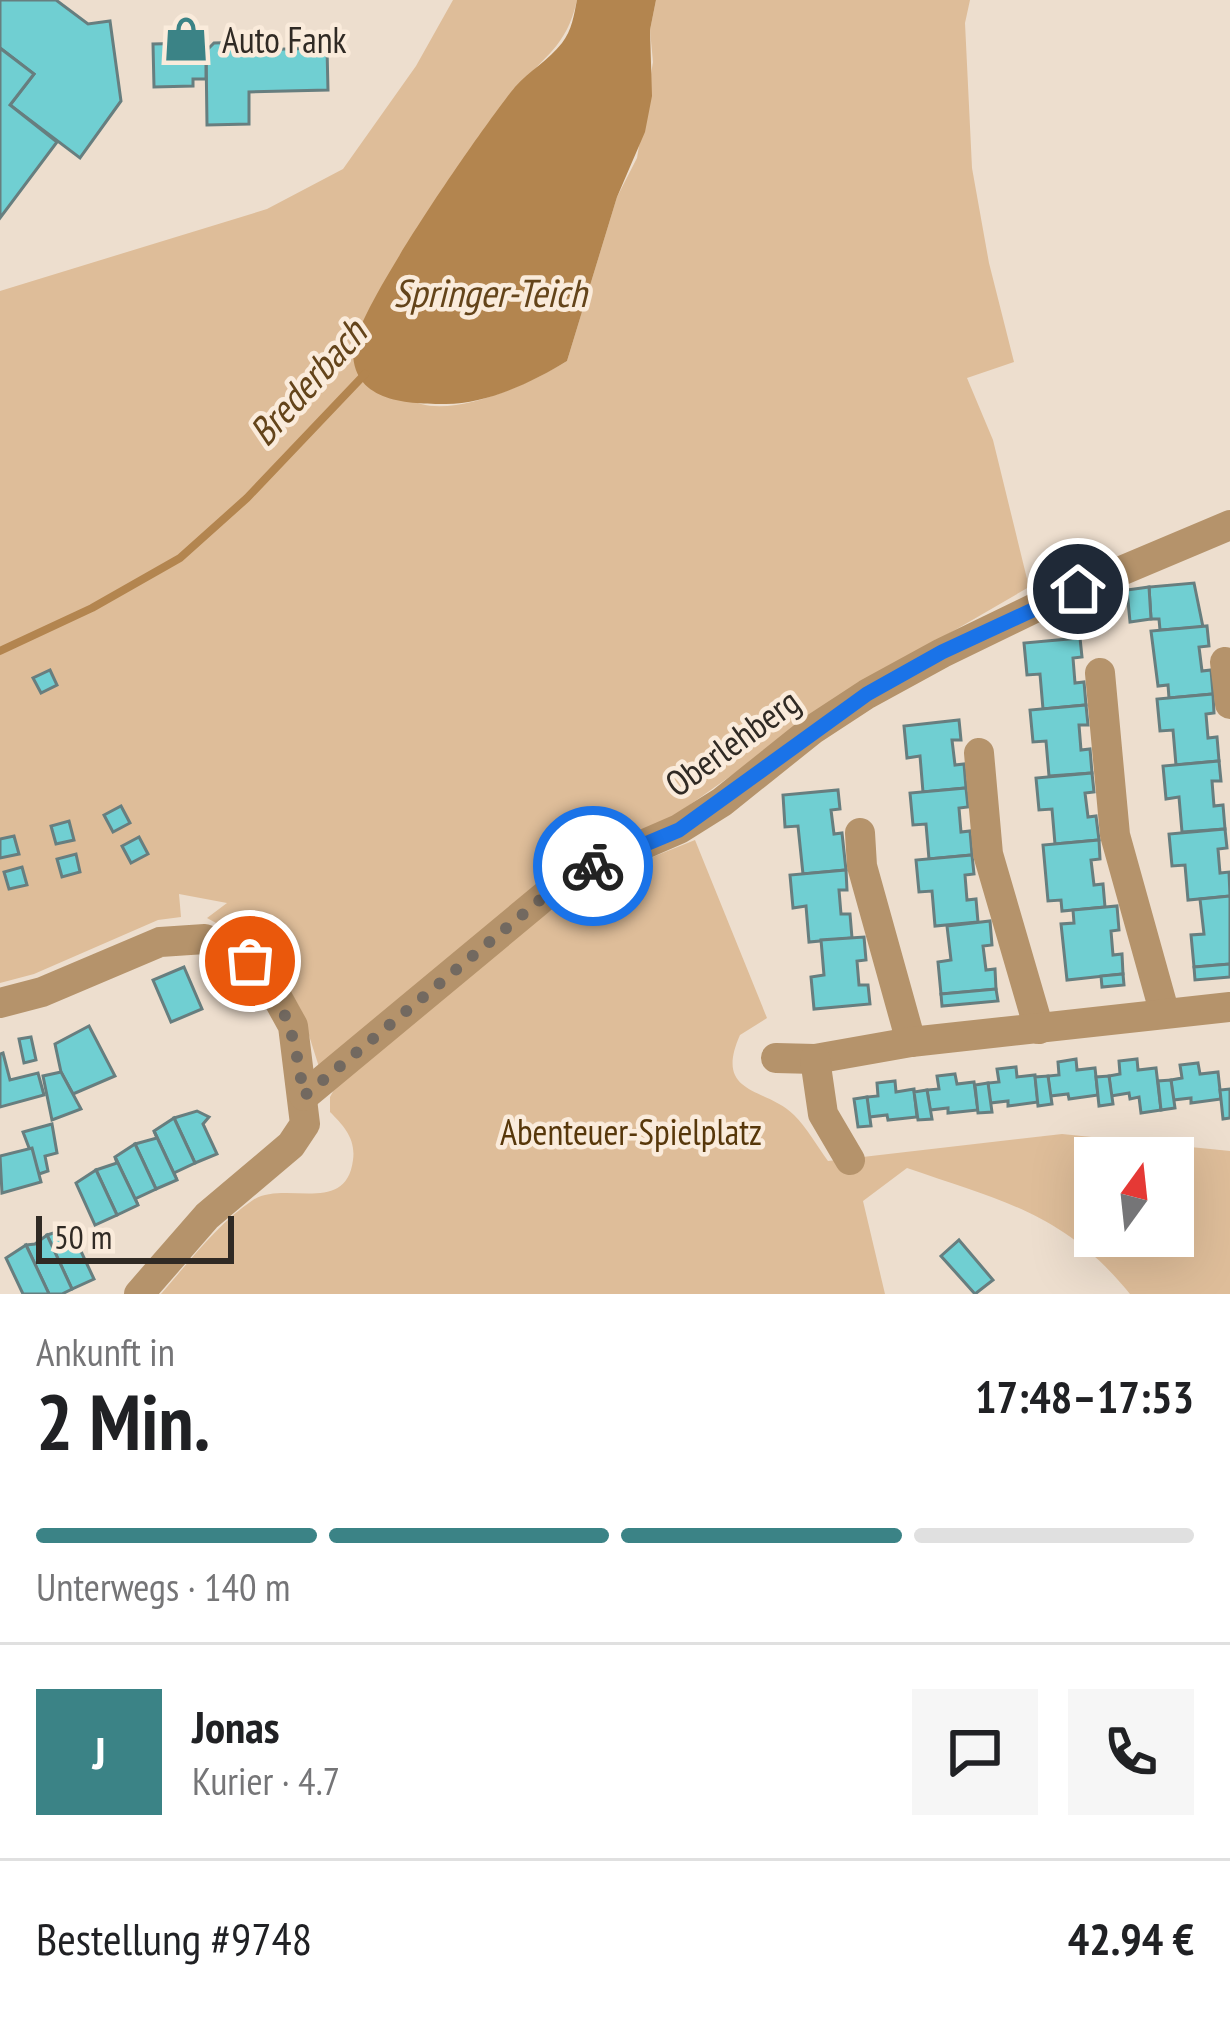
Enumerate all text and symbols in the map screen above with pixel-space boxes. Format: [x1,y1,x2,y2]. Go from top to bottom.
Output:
shop icon: Auto Fank [161,14,211,64]
place label: Auto Fank [222,16,347,63]
water label: Springer-Teich [393,267,588,318]
water label: Brederbach [237,307,378,456]
pin [1027,538,1129,640]
icon: home [1045,556,1111,622]
street label: Oberlehberg [655,677,809,807]
courier [533,806,653,926]
icon: bike [560,833,626,899]
pin [199,910,301,1012]
icon: bag [217,928,283,994]
park label: Abenteuer-Spielplatz [500,1108,762,1155]
north arrow [1074,1137,1194,1257]
map controls [1074,1137,1194,1257]
scale bar [36,1210,234,1263]
text: 50 m [54,1215,112,1258]
text: Ankunft in [36,1326,175,1377]
text: 17:48–17:53 [975,1367,1194,1425]
text: 2 Min. [36,1371,210,1472]
text: Unterwegs · 140 m [36,1561,290,1612]
button: chat [912,1689,1038,1815]
button: phone [1068,1689,1194,1815]
text: Jonas [192,1697,280,1755]
text: J [92,1723,106,1781]
text: Kurier · 4.7 [192,1755,340,1806]
text: Bestellung #9748 [36,1909,312,1967]
text: 42.94 € [1068,1909,1194,1967]

